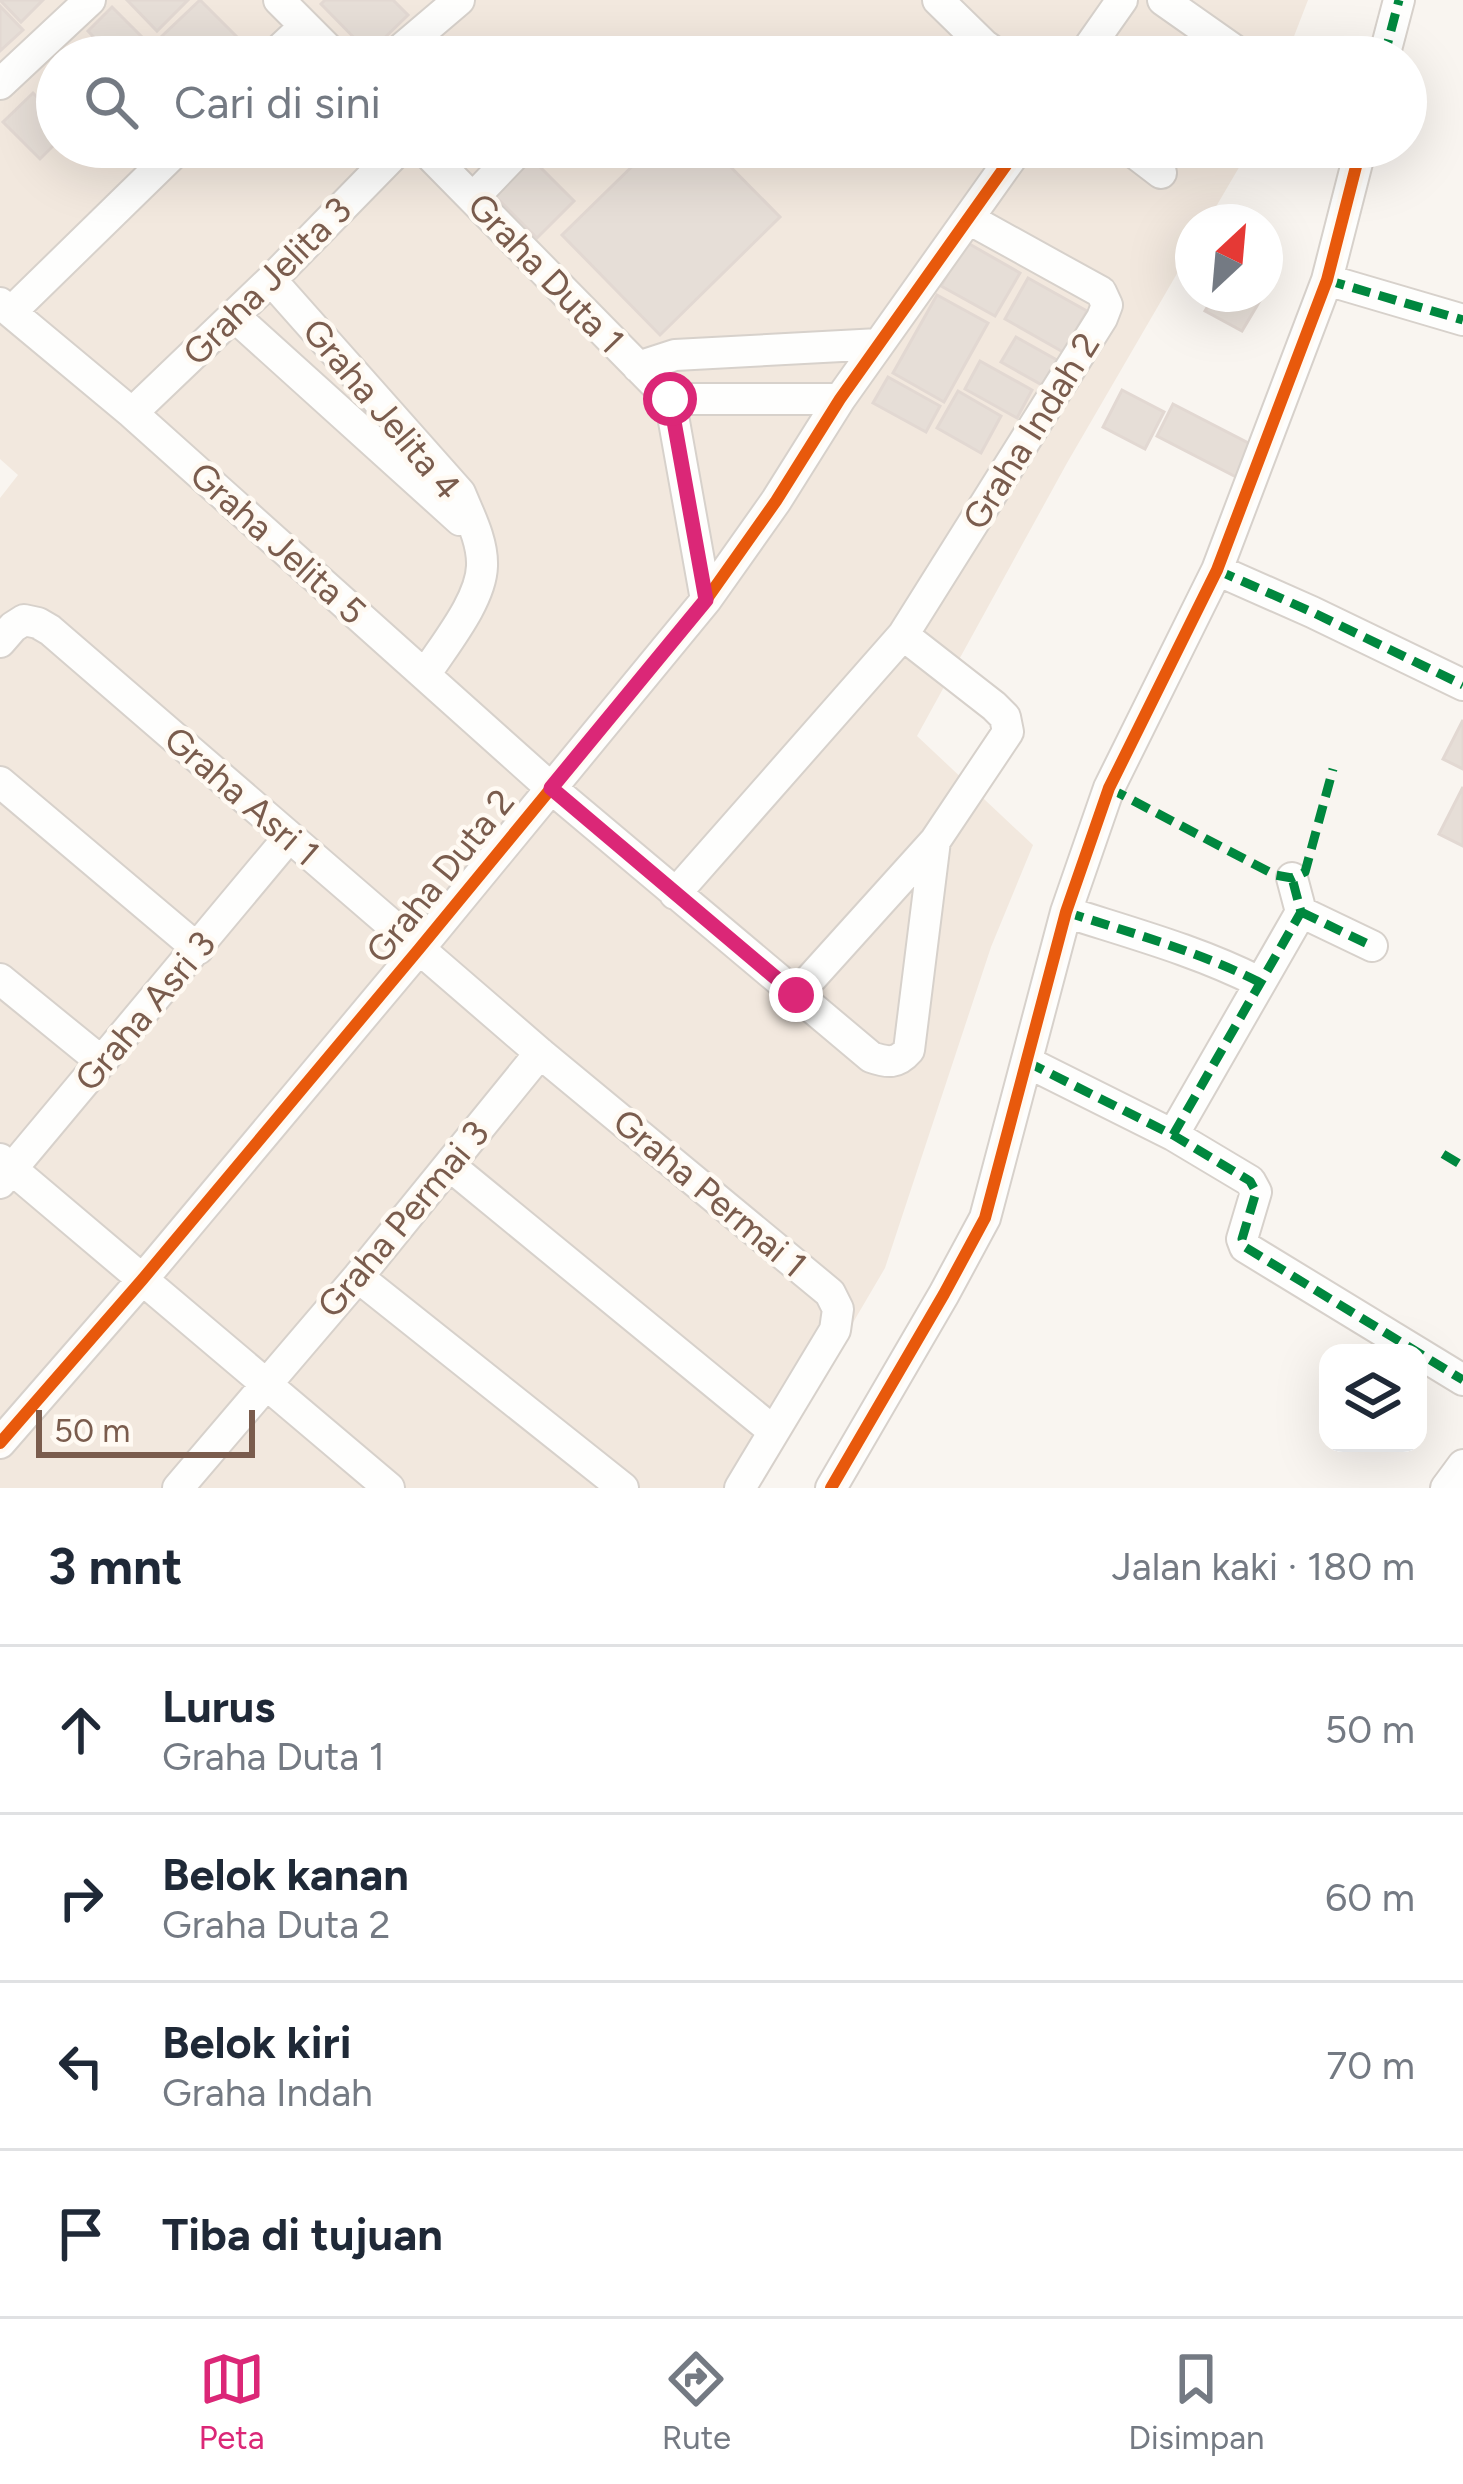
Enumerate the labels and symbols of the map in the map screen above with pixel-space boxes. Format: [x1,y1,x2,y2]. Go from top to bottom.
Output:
street label: Graha Duta 1 [459,184,633,362]
street label: Graha Jelita 3 [174,188,360,374]
north arrow [1175,204,1283,312]
street label: Graha Jelita 4 [294,310,470,508]
street label: Graha Indah 2 [954,325,1108,537]
route start [643,372,697,426]
street label: Graha Jelita 5 [181,453,375,633]
street label: Graha Asri 1 [156,717,328,875]
street label: Graha Duta 2 [357,780,523,972]
street label: Graha Asri 3 [66,922,224,1100]
route end [769,968,823,1022]
street label: Graha Permai 1 [605,1100,815,1286]
street label: Graha Permai 3 [308,1112,498,1326]
scale bar [36,1404,255,1457]

